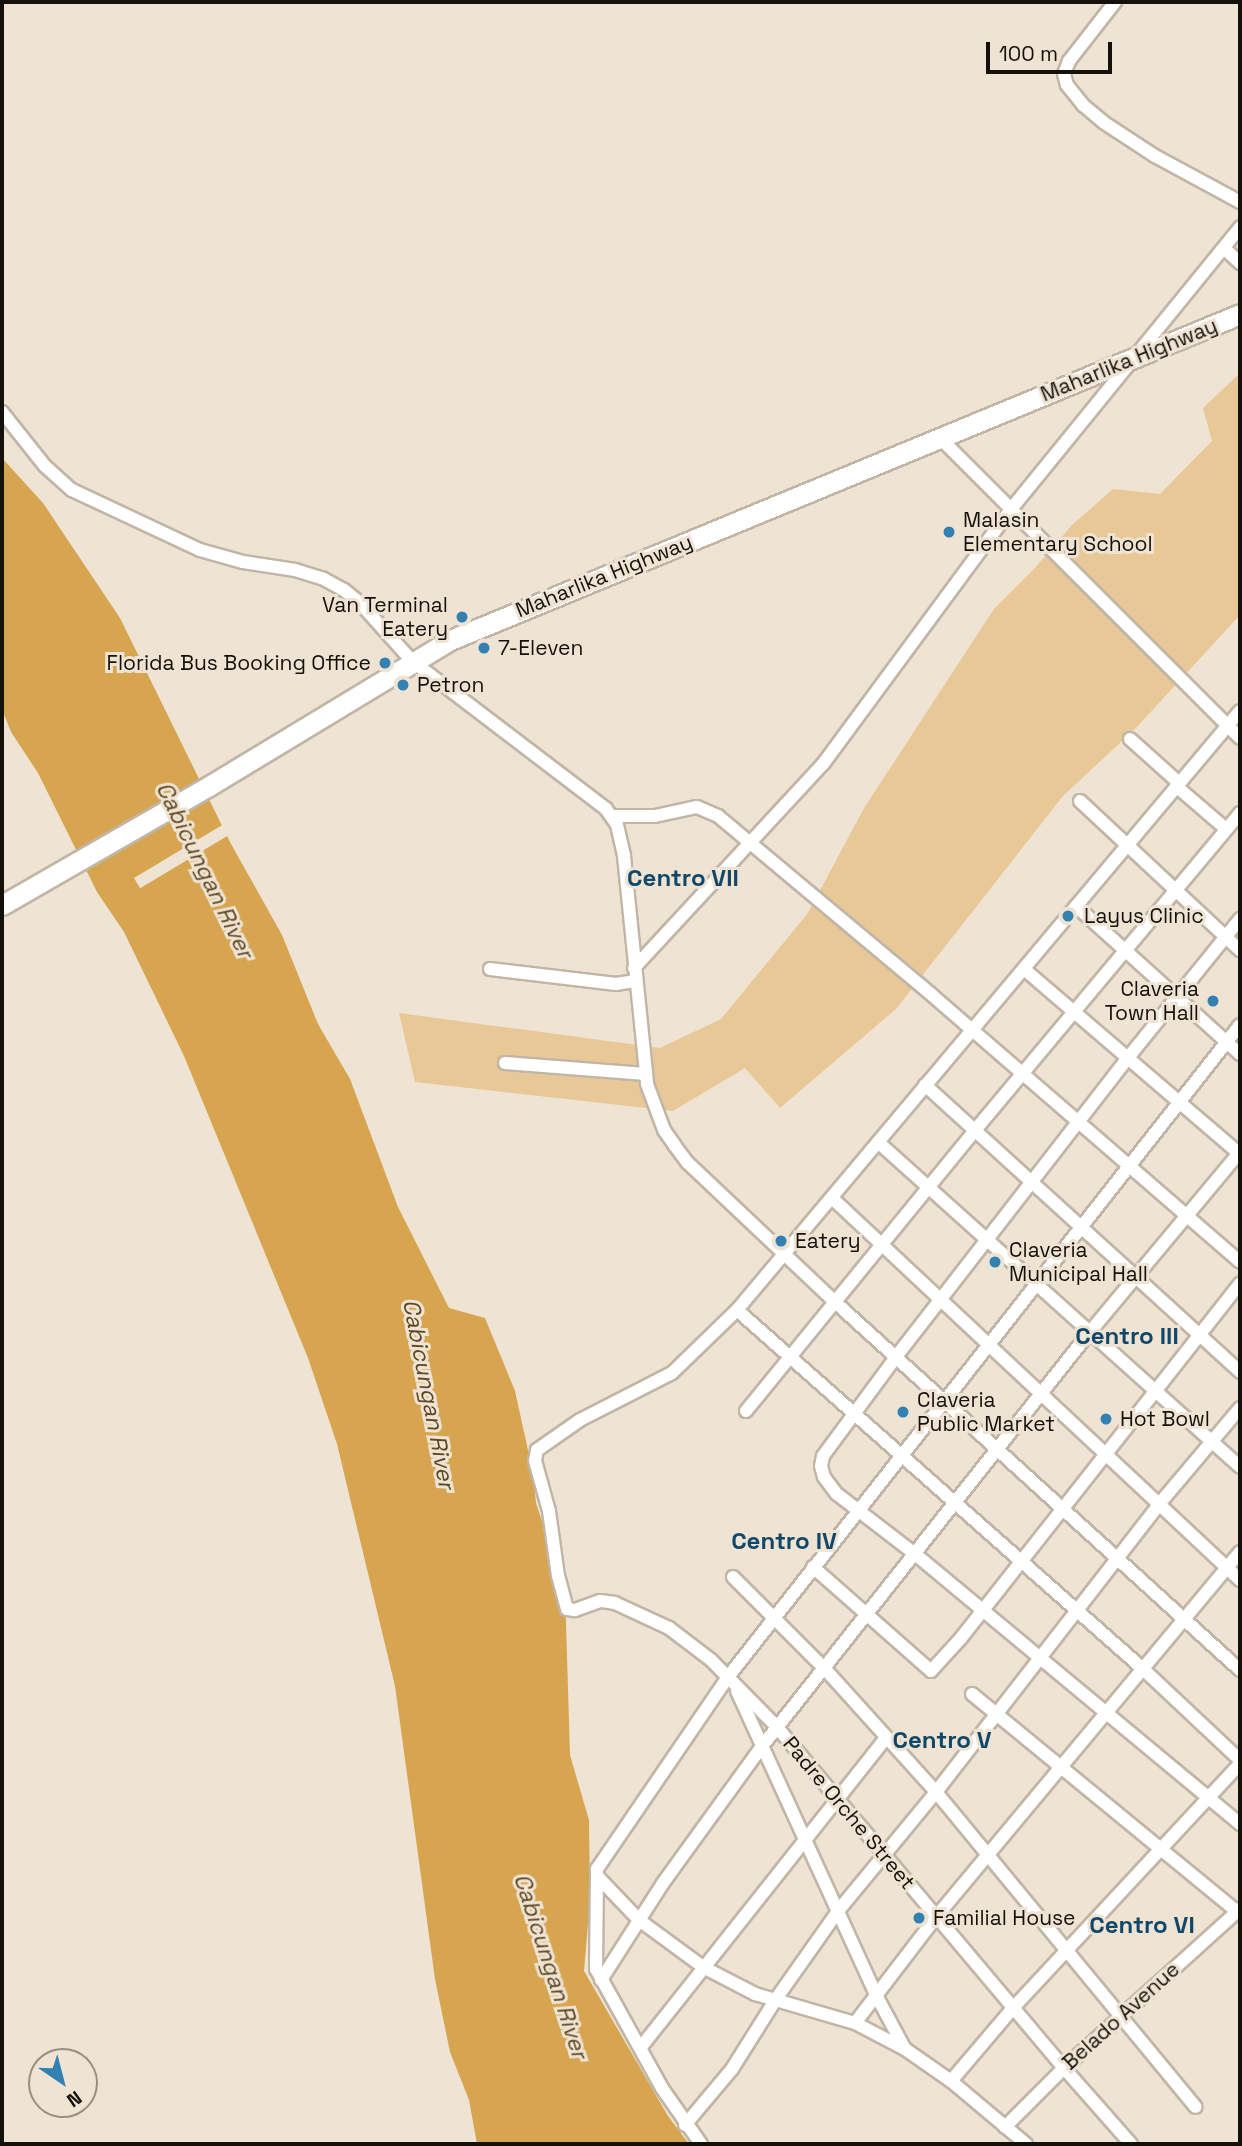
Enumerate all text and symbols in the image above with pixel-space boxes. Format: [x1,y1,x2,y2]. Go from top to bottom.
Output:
scale bar [990,28,1116,72]
text: 100 m [999,40,1058,67]
street label: Maharlika Highway [1037,313,1221,407]
place label: Malasin Elementary School [963,507,1153,557]
marker: Malasin Elementary School [941,524,957,540]
street label: Maharlika Highway [512,529,696,623]
place label: Van Terminal Eatery [322,592,448,642]
marker: Van Terminal Eatery [454,609,470,625]
place label: 7-Eleven [498,635,583,661]
marker: 7-Eleven [476,640,492,656]
place label: Florida Bus Booking Office [107,650,371,676]
marker: Florida Bus Booking Office [377,655,393,671]
place label: Petron [417,672,484,698]
marker: Petron [395,677,411,693]
water label: Cabicungan River [150,777,260,963]
district label: Centro VII [627,864,739,892]
place label: Layus Clinic [1084,903,1204,929]
marker: Layus Clinic [1058,906,1078,926]
place label: Claveria Town Hall [1105,976,1199,1026]
marker: Claveria Town Hall [1205,993,1221,1009]
place label: Eatery [795,1228,861,1254]
marker: Eatery [773,1233,789,1249]
place label: Claveria Municipal Hall [1009,1237,1148,1287]
marker: Claveria Municipal Hall [987,1254,1003,1270]
water label: Cabicungan River [397,1297,461,1491]
district label: Centro III [1075,1322,1179,1350]
place label: Claveria Public Market [917,1387,1055,1437]
marker: Claveria Public Market [895,1404,911,1420]
place label: Hot Bowl [1120,1406,1210,1432]
marker: Hot Bowl [1098,1411,1114,1427]
district label: Centro IV [731,1527,837,1555]
district label: Centro V [892,1726,992,1754]
street label: Padre Orche Street [778,1731,920,1895]
water label: Cabicungan River [508,1870,594,2062]
place label: Familial House [933,1905,1075,1931]
marker: Familial House [911,1910,927,1926]
district label: Centro VI [1089,1911,1195,1939]
street label: Belado Avenue [1057,1957,1185,2075]
north arrow [28,2048,98,2118]
text: N [62,2085,87,2113]

